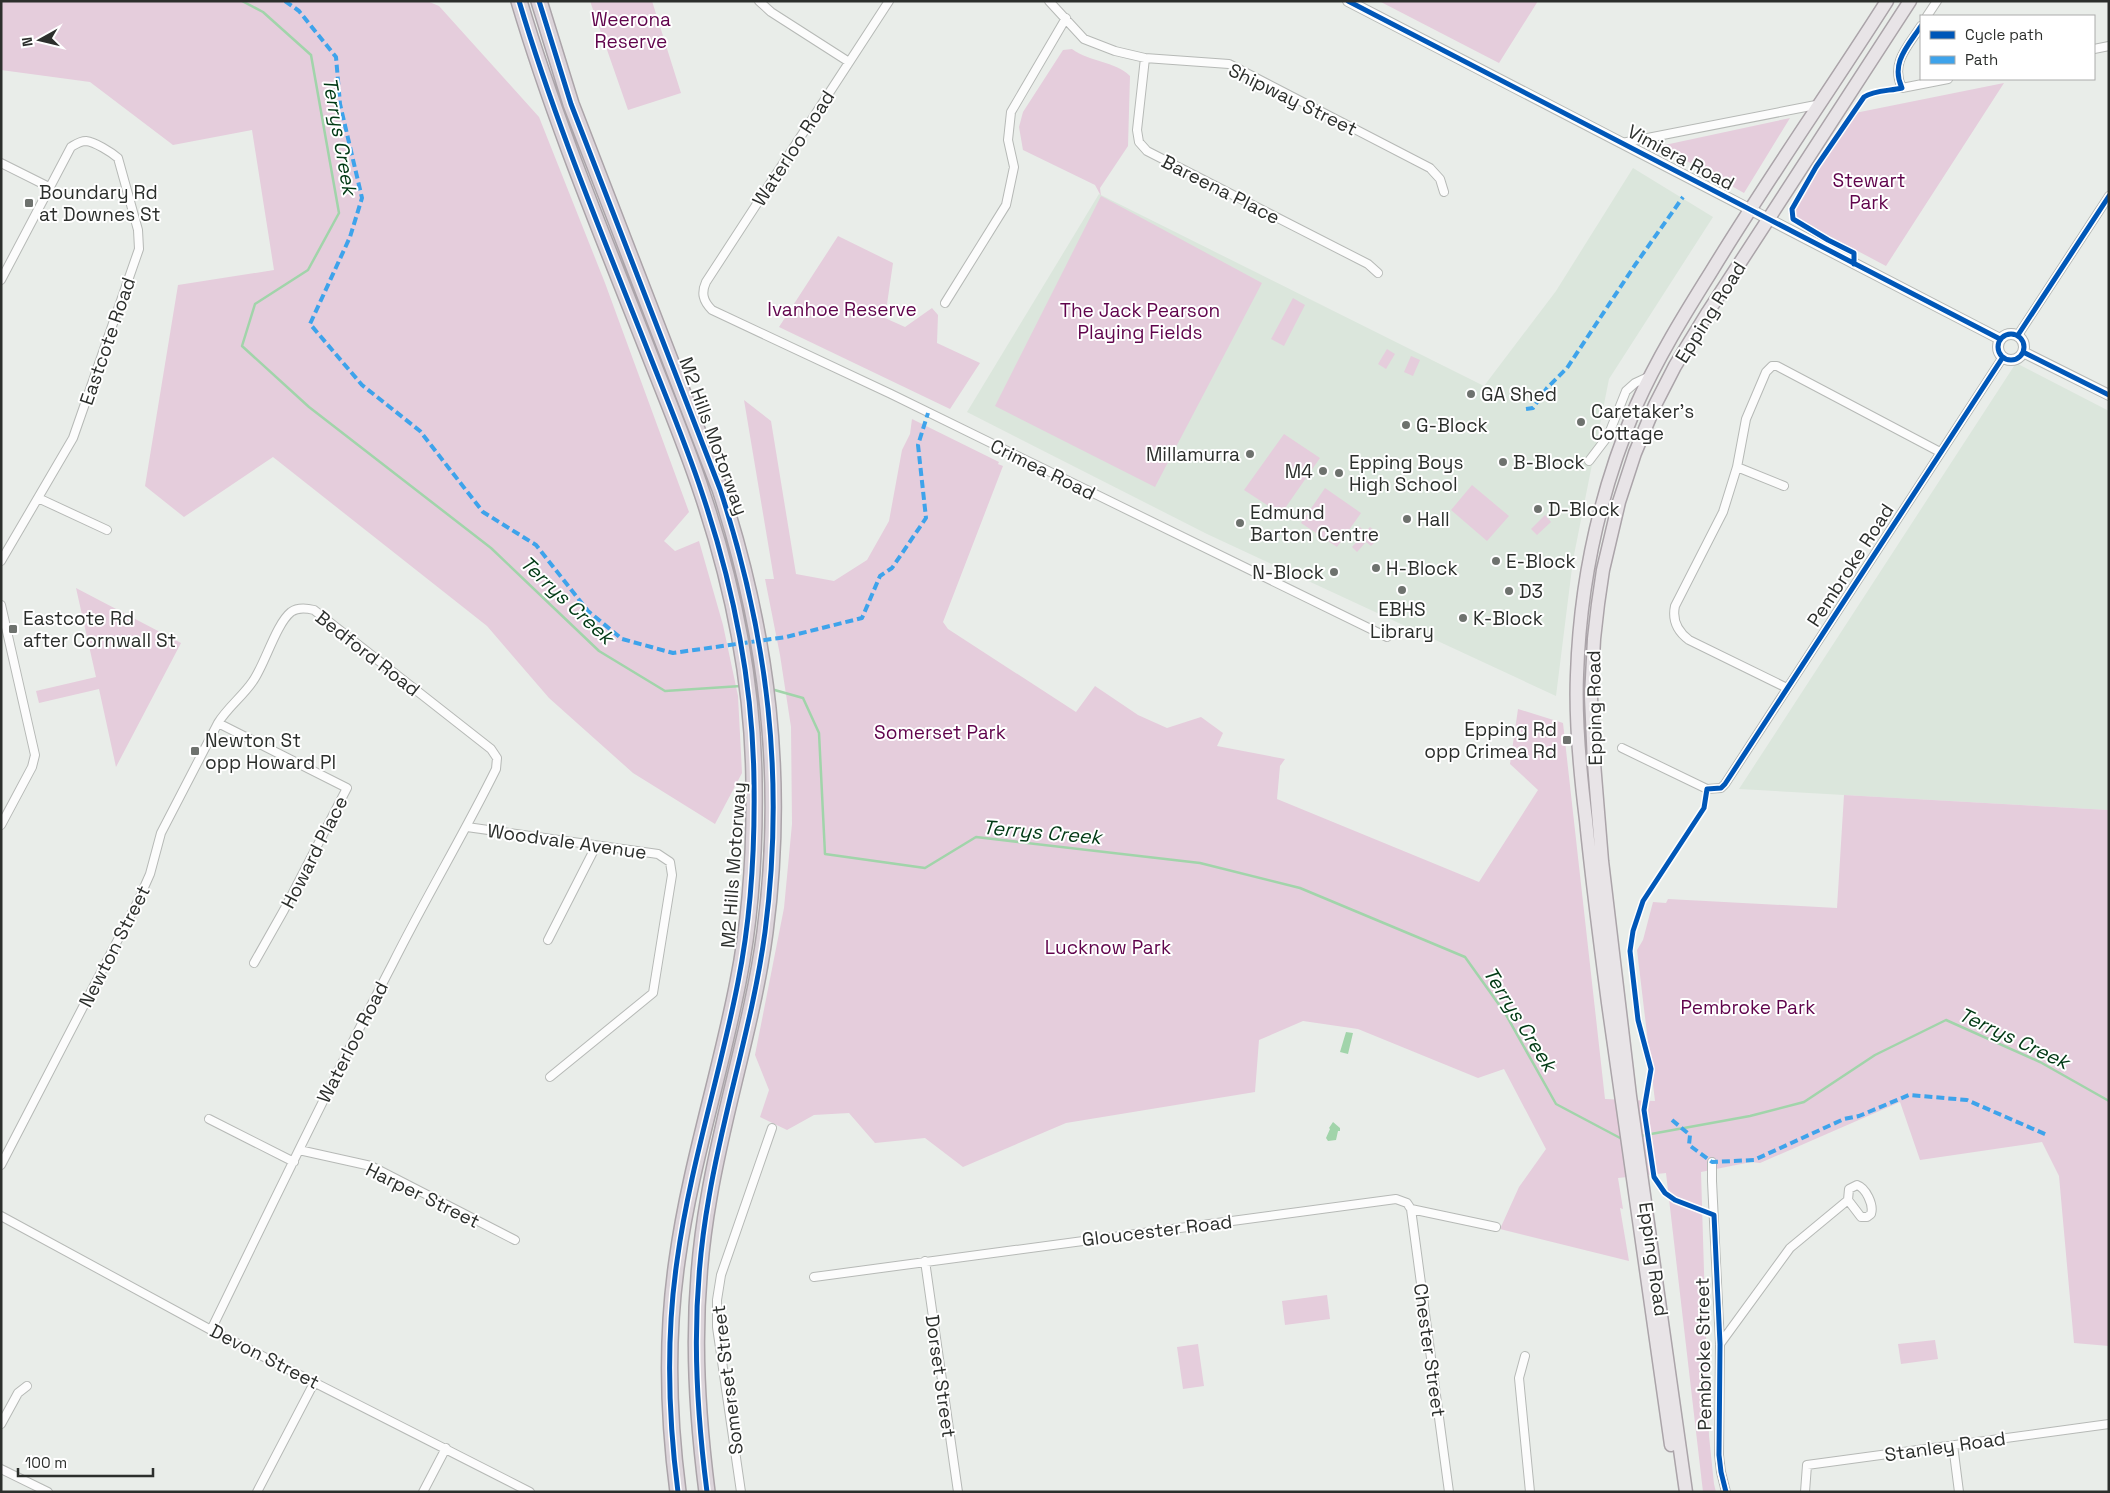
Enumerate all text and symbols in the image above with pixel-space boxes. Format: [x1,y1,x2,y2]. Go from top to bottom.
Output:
park label: Weerona Reserve [591,7,671,54]
north arrow [15,15,65,65]
legend [1920,15,2095,80]
text: Cycle path [1965,25,2043,44]
text: N [18,36,37,48]
text: Path [1965,50,1998,69]
street label: Shipway Street [1224,57,1361,141]
water label: Terrys Creek [317,75,364,199]
street label: Waterloo Road [747,86,840,211]
street label: Vimiera Road [1623,119,1739,196]
street label: Bareena Place [1157,149,1284,230]
park label: Stewart Park [1833,168,1906,215]
place label: Boundary Rd at Downes St [39,180,160,227]
marker: Boundary Rd at Downes St [23,197,35,209]
street label: Epping Road [1669,257,1752,368]
street label: Eastcote Road [74,274,141,408]
park label: Ivanhoe Reserve [767,297,917,322]
park label: The Jack Pearson Playing Fields [1060,298,1220,345]
street label: M2 Hills Motorway [673,354,754,519]
place label: GA Shed [1481,382,1557,407]
marker: GA Shed [1465,388,1477,400]
place label: Caretaker's Cottage [1591,399,1694,446]
place label: G-Block [1416,413,1488,438]
marker: Caretaker's Cottage [1575,416,1587,428]
marker: G-Block [1400,419,1412,431]
street label: Crimea Road [986,433,1100,506]
place label: Millamurra [1146,442,1240,467]
marker: Millamurra [1244,448,1256,460]
place label: Epping Boys High School [1349,450,1464,497]
place label: B-Block [1513,450,1585,475]
marker: B-Block [1497,456,1509,468]
place label: M4 [1285,459,1313,484]
marker: M4 [1317,465,1329,477]
marker: Epping Boys High School [1333,467,1345,479]
place label: D-Block [1548,497,1620,522]
street label: Pembroke Road [1801,499,1900,632]
place label: Edmund Barton Centre [1250,500,1379,547]
marker: D-Block [1532,503,1544,515]
place label: Hall [1417,507,1450,532]
marker: Hall [1401,513,1413,525]
marker: Edmund Barton Centre [1234,517,1246,529]
place label: E-Block [1506,549,1576,574]
water label: Terrys Creek [515,550,621,652]
marker: E-Block [1490,555,1502,567]
place label: H-Block [1386,556,1458,581]
place label: N-Block [1252,560,1324,585]
marker: H-Block [1370,562,1382,574]
marker: N-Block [1328,566,1340,578]
place label: D3 [1519,579,1543,604]
marker: EBHS Library [1396,584,1408,596]
marker: D3 [1503,585,1515,597]
place label: EBHS Library [1370,597,1434,644]
street label: Bedford Road [310,605,425,702]
place label: Eastcote Rd after Cornwall St [23,606,176,653]
place label: K-Block [1473,606,1543,631]
marker: K-Block [1457,612,1469,624]
marker: Eastcote Rd after Cornwall St [7,623,19,635]
street label: Epping Road [1581,650,1608,766]
place label: Epping Rd opp Crimea Rd [1424,717,1557,764]
park label: Somerset Park [874,720,1006,745]
place label: Newton St opp Howard Pl [205,728,336,775]
marker: Epping Rd opp Crimea Rd [1561,734,1573,746]
marker: Newton St opp Howard Pl [189,745,201,757]
street label: M2 Hills Motorway [715,781,752,949]
street label: Howard Place [275,792,354,913]
water label: Terrys Creek [982,814,1105,850]
street label: Woodvale Avenue [486,818,648,865]
street label: Newton Street [73,881,156,1011]
park label: Lucknow Park [1045,935,1171,960]
water label: Terrys Creek [1477,962,1564,1078]
street label: Waterloo Road [311,977,394,1107]
park label: Pembroke Park [1681,995,1815,1020]
water label: Terrys Creek [1955,1001,2075,1076]
street label: Harper Street [362,1157,484,1234]
street label: Epping Road [1633,1200,1674,1318]
street label: Gloucester Road [1080,1209,1234,1252]
street label: Pembroke Street [1690,1277,1717,1431]
street label: Chester Street [1408,1282,1451,1418]
street label: Somerset Street [706,1304,749,1456]
street label: Dorset Street [920,1313,962,1439]
street label: Devon Street [206,1318,324,1395]
street label: Stanley Road [1883,1426,2007,1467]
scale bar [18,1446,152,1478]
text: 100 m [25,1453,67,1472]

